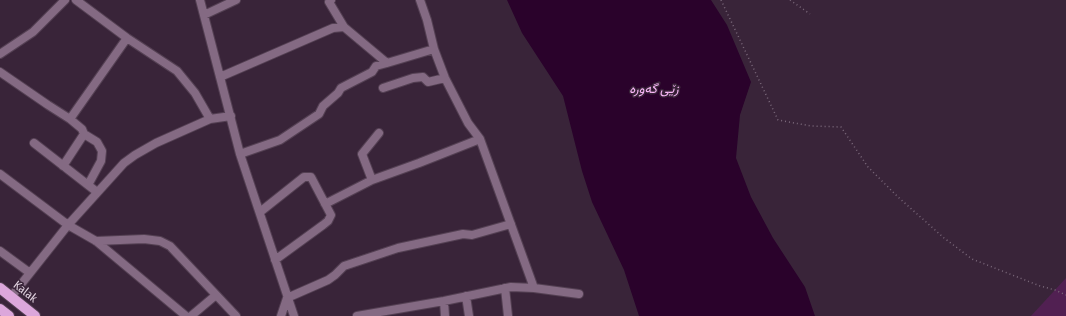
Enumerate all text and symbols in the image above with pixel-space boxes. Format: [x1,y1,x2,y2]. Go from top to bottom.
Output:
water label: زێی گەورە [629,81,679,97]
street label: Kalak [10,278,40,306]

